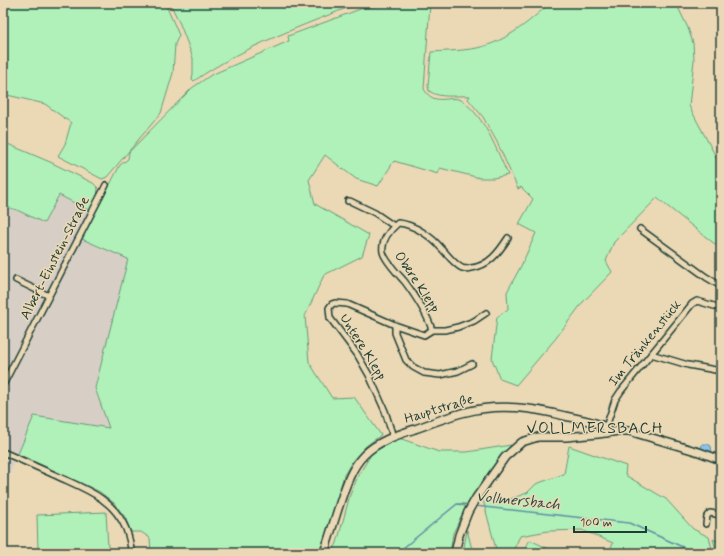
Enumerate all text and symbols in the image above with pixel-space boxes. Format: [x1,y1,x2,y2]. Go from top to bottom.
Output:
street label: Albert-Einstein-Straße [16,193,94,323]
street label: Obere Klepp [390,248,444,316]
street label: Im Tränkenstück [605,296,685,390]
street label: Untere Klepp [335,310,391,384]
street label: Hauptstraße [402,390,476,428]
district label: VOLLMERSBACH [527,418,663,439]
water label: Vollmersbach [475,487,561,515]
scale bar [574,508,646,534]
text: 100 m [580,515,612,531]

